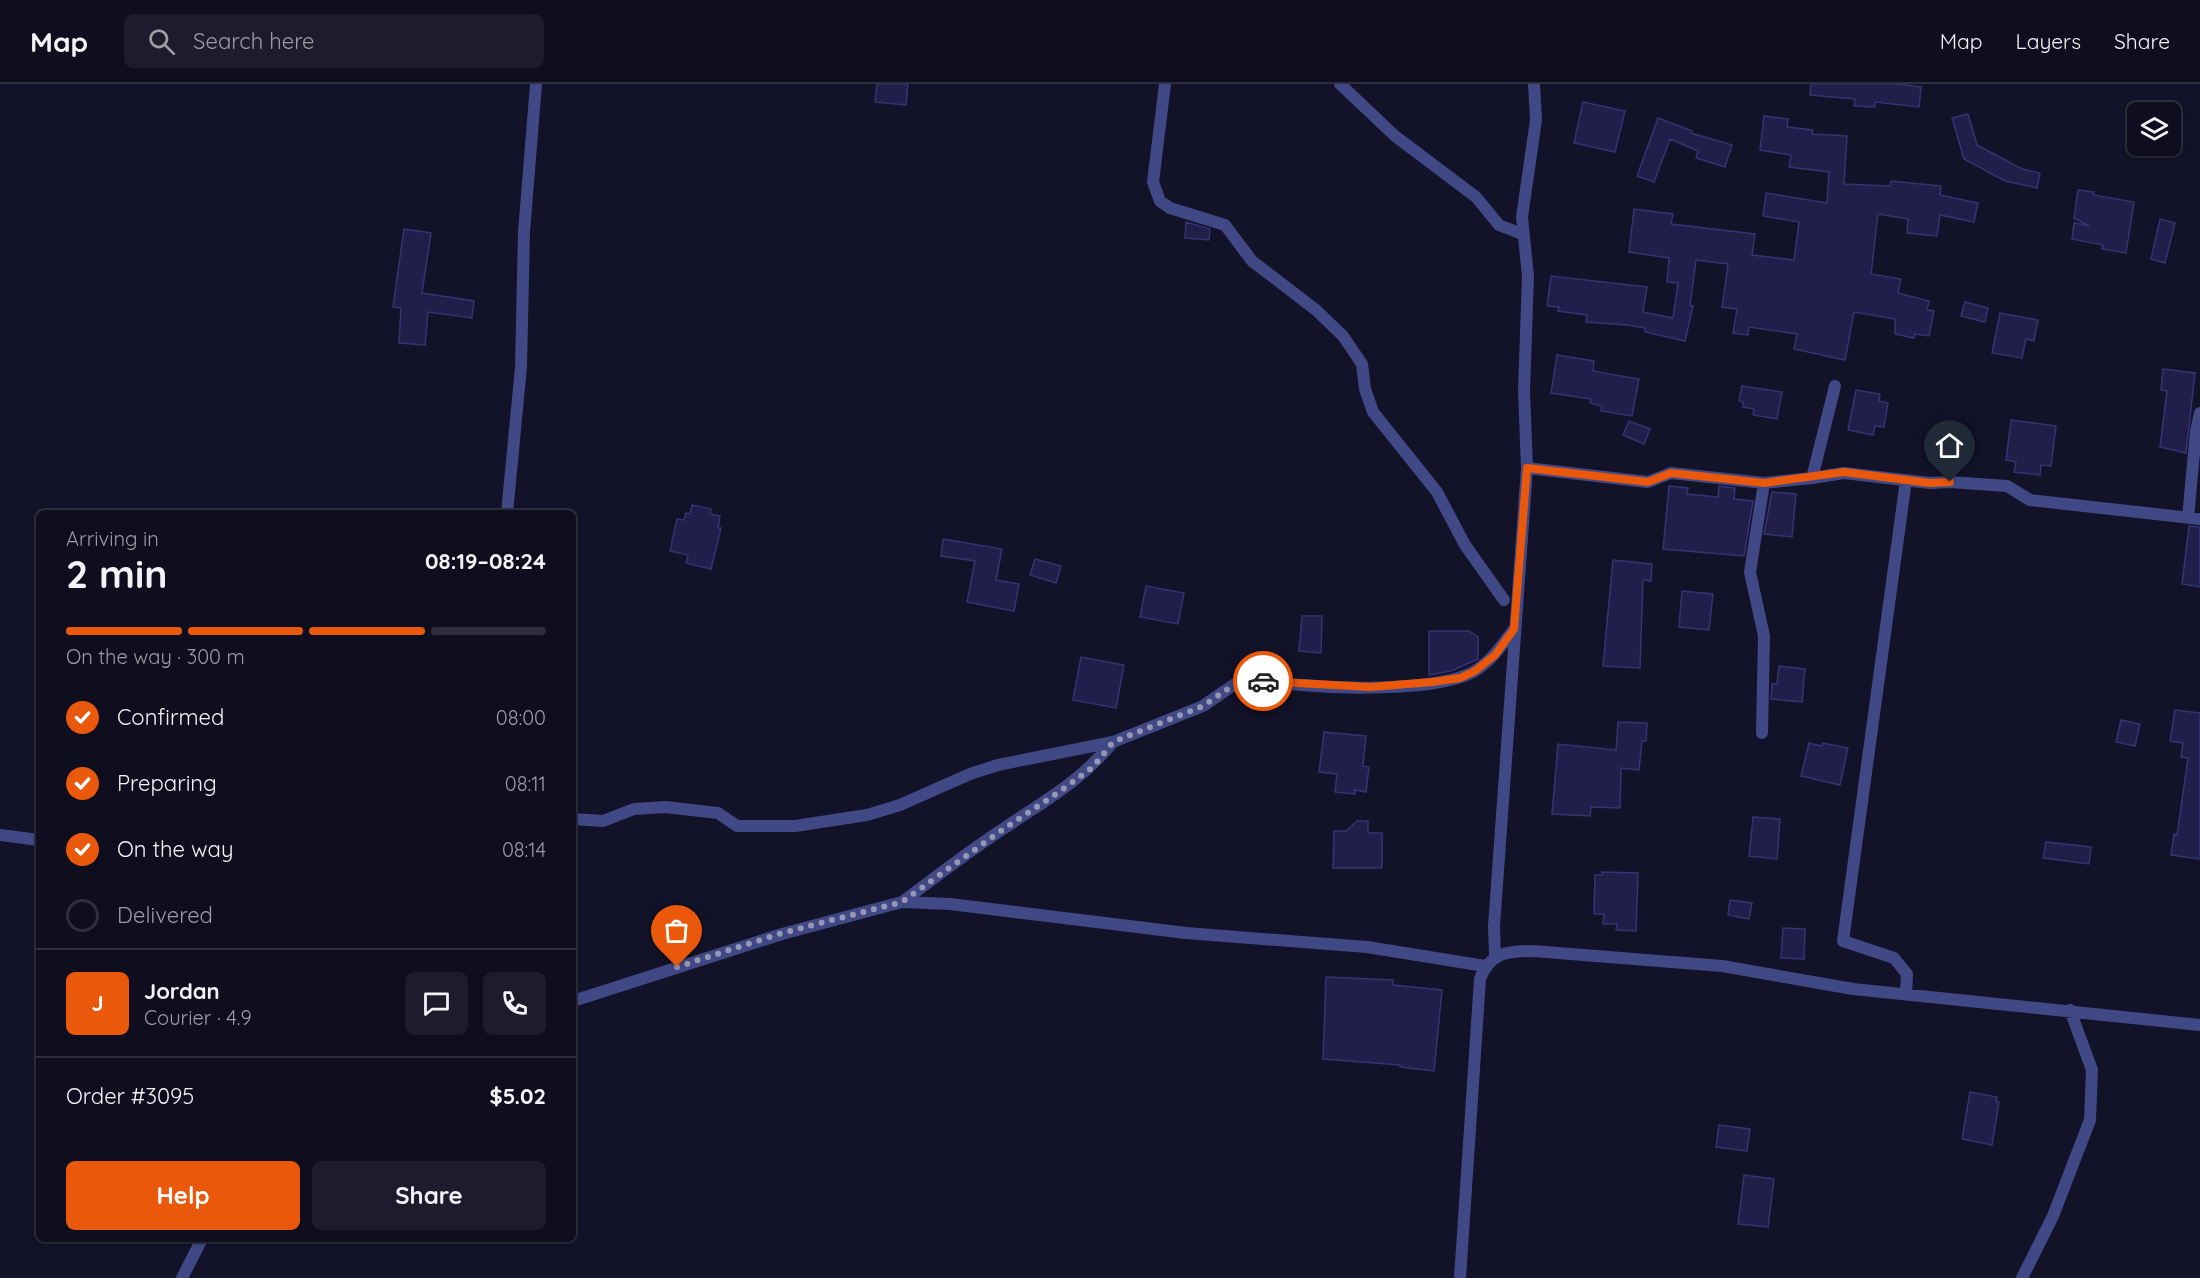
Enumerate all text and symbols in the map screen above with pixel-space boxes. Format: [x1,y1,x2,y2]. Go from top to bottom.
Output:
search box [124,14,544,68]
text: Map [30,24,88,59]
icon: search [145,25,178,58]
text: Search here [193,27,315,55]
text: Map [1940,28,1983,54]
text: Layers [2016,28,2081,54]
text: Share [2114,28,2170,54]
map controls [2127,102,2181,156]
button: layers [2127,102,2181,156]
pin [1924,420,1975,482]
icon: home [1933,429,1966,462]
text: Arriving in [66,526,159,551]
text: 08:19–08:24 [425,547,546,575]
text: 2 min [66,549,168,598]
text: On the way · 300 m [66,644,245,669]
courier [1233,651,1293,711]
icon: car [1247,665,1280,698]
icon: check [66,701,99,734]
text: Confirmed [117,703,224,731]
text: 08:00 [496,705,546,730]
icon: check [66,767,99,800]
text: Preparing [117,769,217,797]
text: 08:11 [505,771,546,796]
icon: check [66,833,99,866]
text: On the way [117,835,233,863]
text: 08:14 [502,837,546,862]
text: Delivered [117,901,213,929]
pin [651,905,702,967]
icon: bag [660,914,693,947]
button: chat [405,972,468,1035]
button: phone [483,972,546,1035]
text: Jordan [144,977,220,1005]
text: J [91,989,104,1017]
text: Courier · 4.9 [144,1005,252,1030]
text: Order #3095 [66,1082,194,1110]
text: $5.02 [490,1082,546,1110]
button: Help [66,1161,300,1230]
button: Share [312,1161,546,1230]

